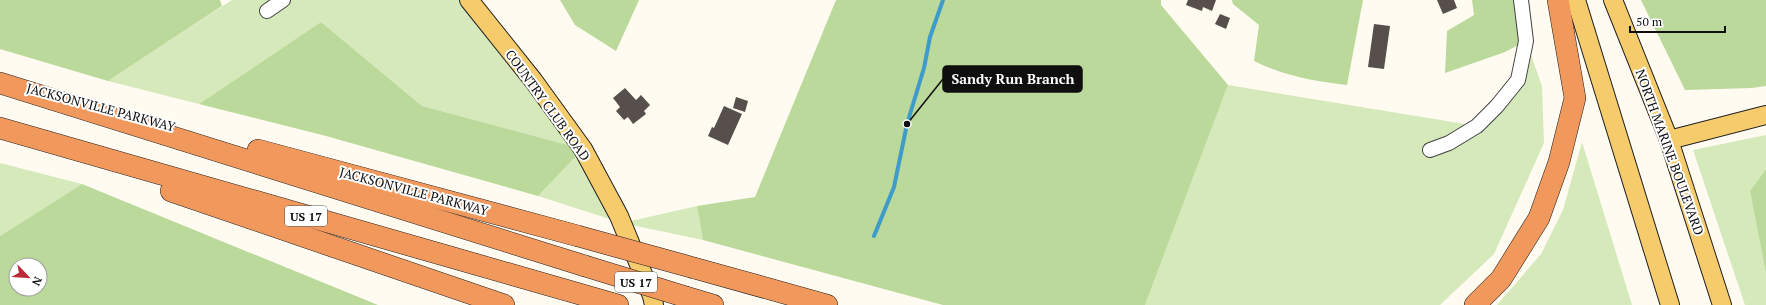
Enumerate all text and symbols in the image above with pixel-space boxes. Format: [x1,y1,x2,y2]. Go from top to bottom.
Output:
scale bar [1630,8,1725,34]
text: 50 m [1636,14,1663,29]
street label: COUNTRY CLUB ROAD [502,46,594,164]
callout: Sandy Run Branch [943,66,1082,92]
street label: NORTH MARINE BOULEVARD [1632,66,1708,238]
text: Sandy Run Branch [951,69,1075,88]
street label: JACKSONVILLE PARKWAY [25,78,178,136]
street label: JACKSONVILLE PARKWAY [338,162,491,220]
road number: US 17 [285,206,327,226]
north arrow [8,257,48,297]
road number: US 17 [615,272,657,292]
text: N [29,274,45,289]

